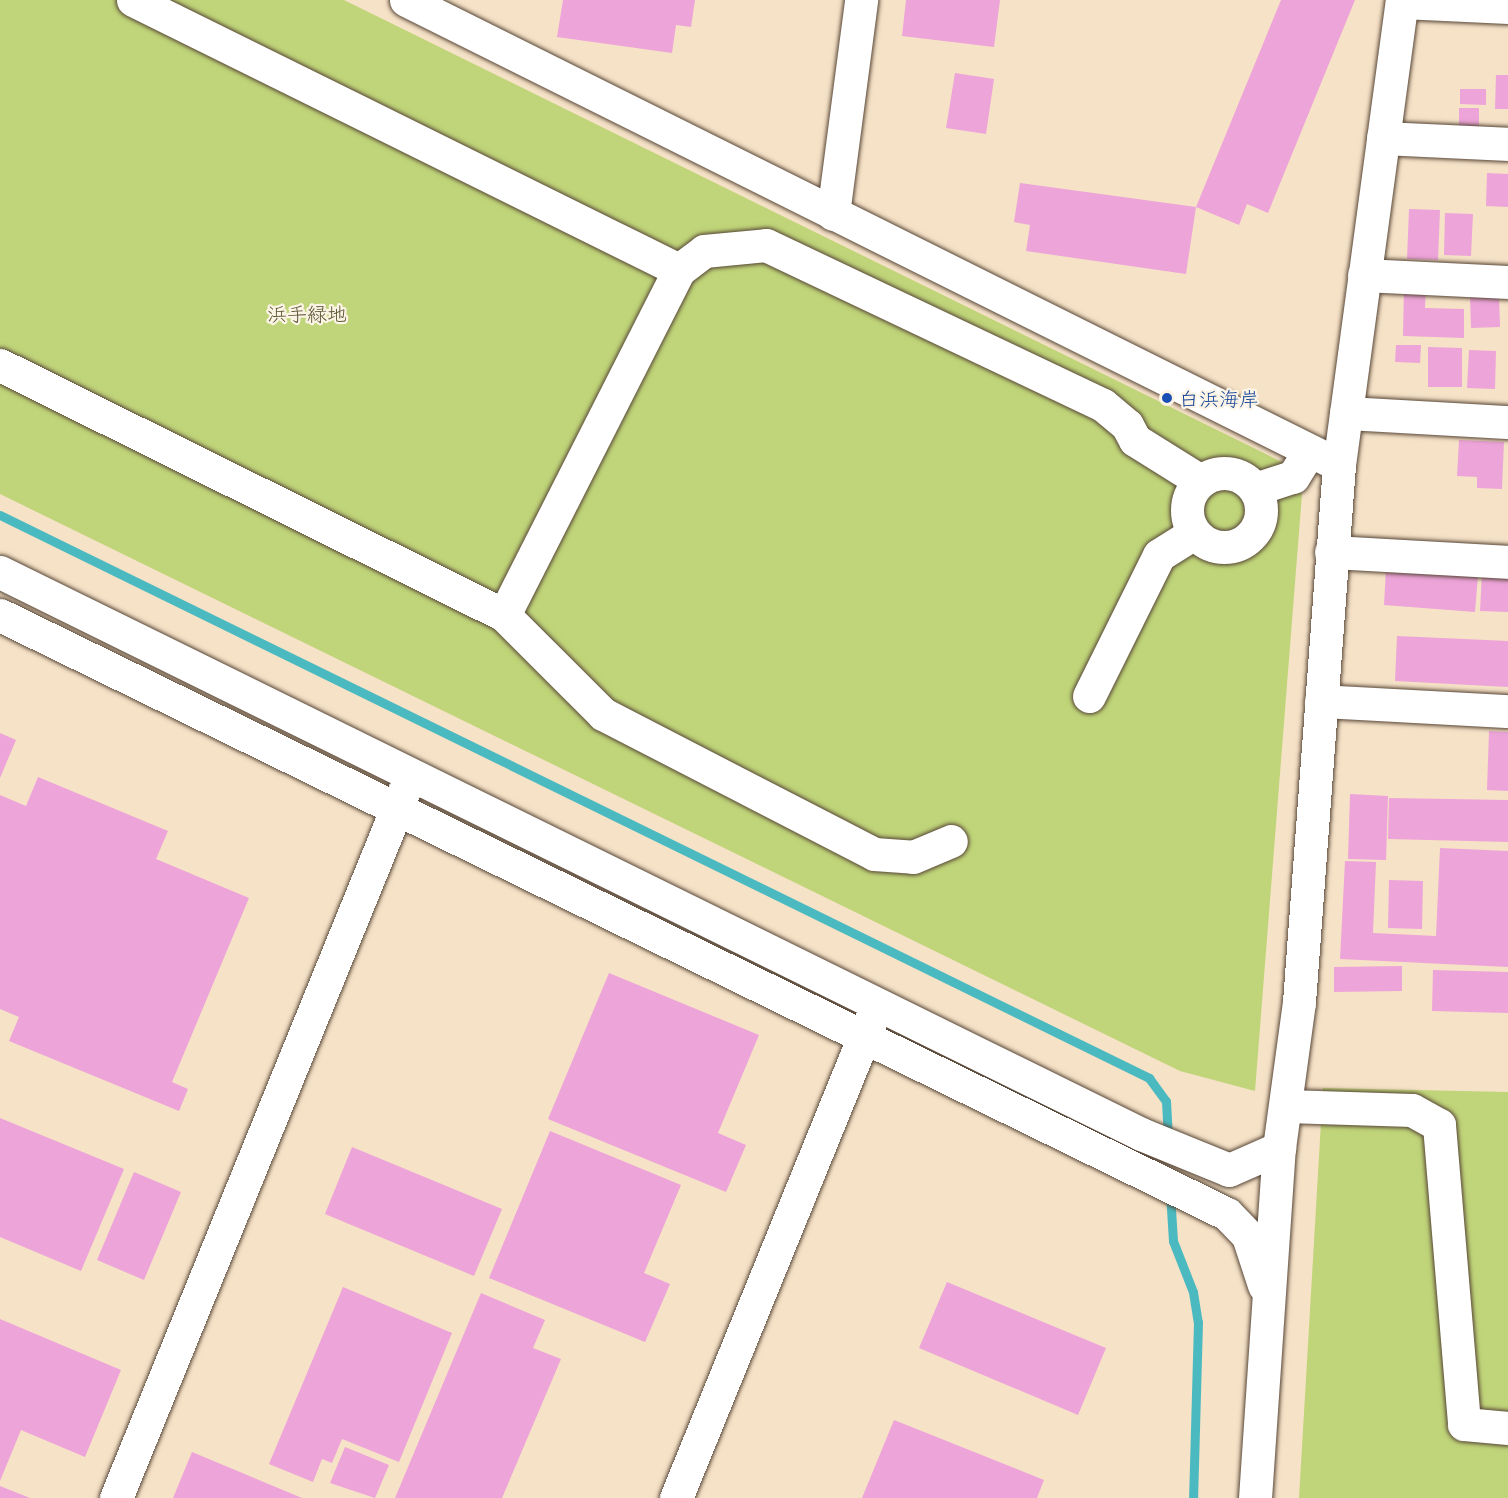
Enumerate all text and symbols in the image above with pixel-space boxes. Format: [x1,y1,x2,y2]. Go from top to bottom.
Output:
park label: 浜手緑地 [267,301,347,325]
place label: 白浜海岸 [1179,386,1259,410]
marker: 白浜海岸 [1160,391,1174,405]

